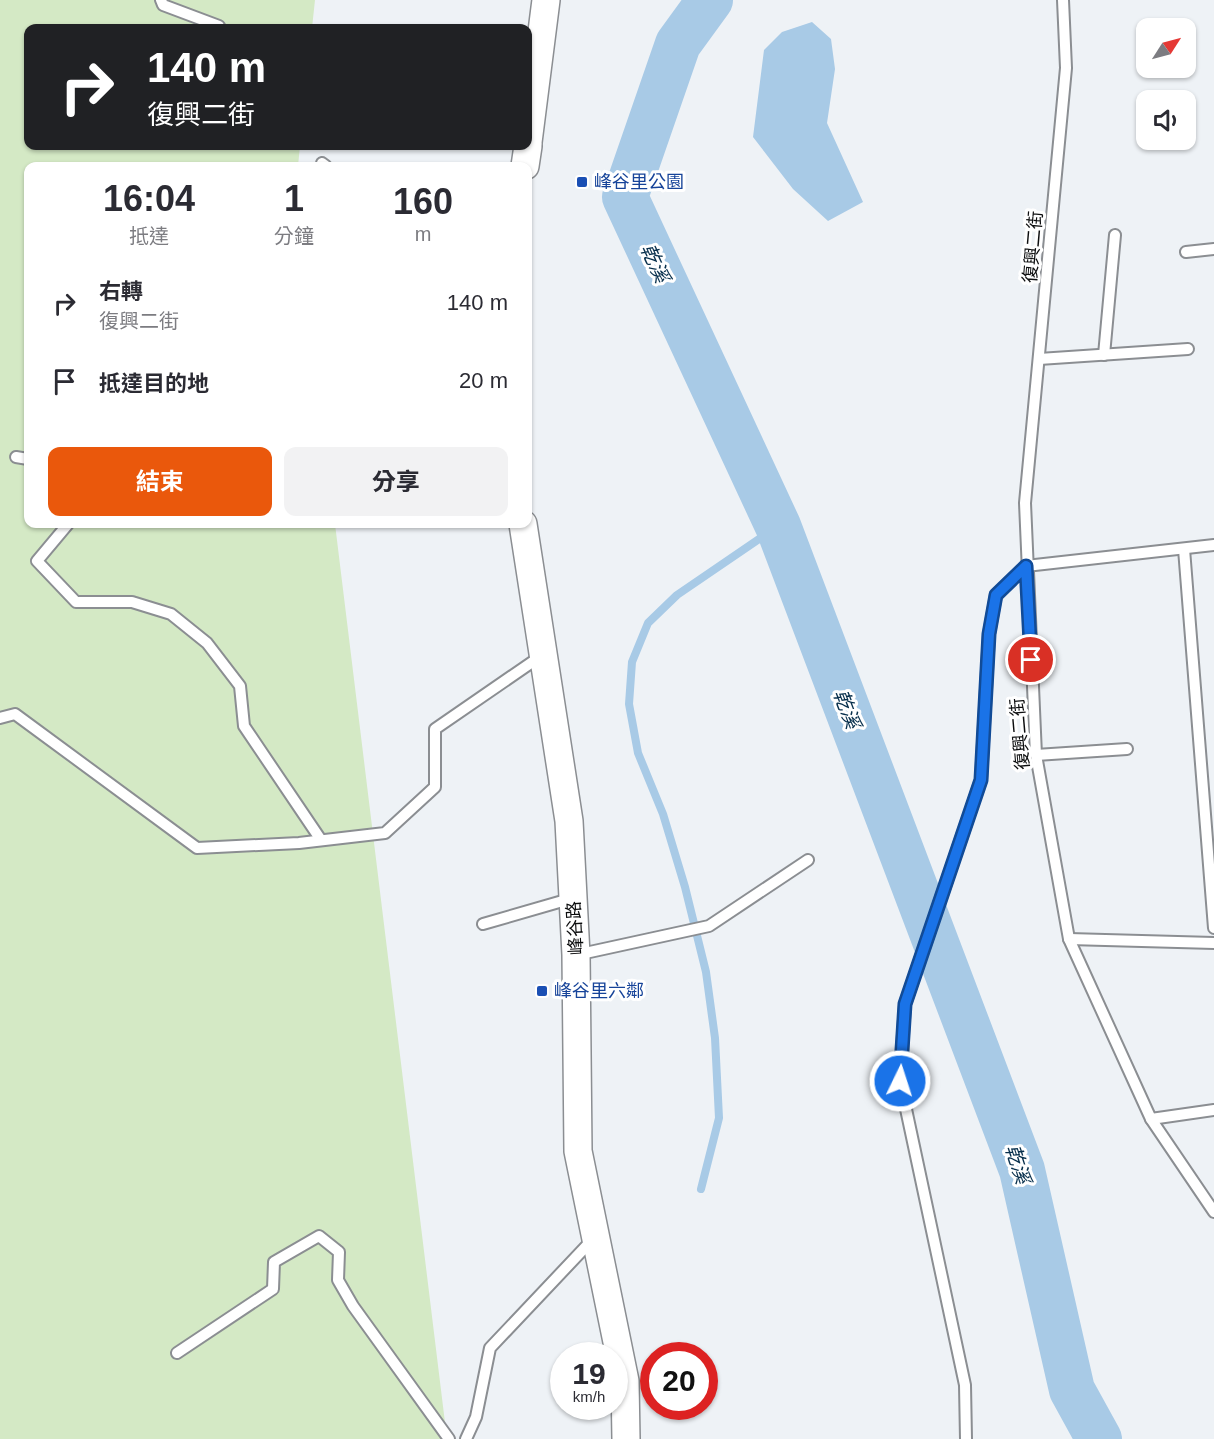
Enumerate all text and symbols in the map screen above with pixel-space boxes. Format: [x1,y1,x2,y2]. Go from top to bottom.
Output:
north arrow [1136,18,1196,78]
map controls [1136,18,1196,150]
text: 140 m [147,44,266,91]
icon: right [48,48,126,126]
button: sound [1136,90,1196,150]
text: 復興二街 [147,100,255,130]
place label: 峰谷里公園 [594,172,684,192]
marker: 峰谷里公園 [575,175,589,189]
text: 16:04 [103,178,195,219]
text: 1 [284,178,304,219]
text: 160 [393,181,453,222]
street label: 復興二街 [1020,210,1046,284]
text: m [415,223,431,245]
text: 抵達 [129,225,169,247]
text: 分鐘 [274,225,314,247]
water label: 乾溪 [637,240,675,288]
text: 右轉 [99,279,143,304]
icon: right [48,287,81,320]
text: 140 m [447,290,508,315]
text: 復興二街 [99,310,179,332]
icon: arrive [48,365,81,398]
text: 20 m [459,368,508,393]
text: 抵達目的地 [99,371,209,396]
button: 結束 [48,447,272,516]
button: 分享 [284,447,508,516]
pin [1005,634,1056,685]
icon: arrive [1014,643,1047,676]
water label: 乾溪 [830,686,866,734]
street label: 復興二街 [1007,697,1033,771]
street label: 峰谷路 [564,901,586,955]
place label: 峰谷里六鄰 [554,981,644,1001]
marker: 峰谷里六鄰 [535,984,549,998]
position arrow [868,1049,932,1113]
water label: 乾溪 [1001,1142,1036,1189]
speed limit sign: 20 [640,1342,718,1420]
text: 19 [572,1357,606,1390]
text: km/h [573,1388,605,1405]

